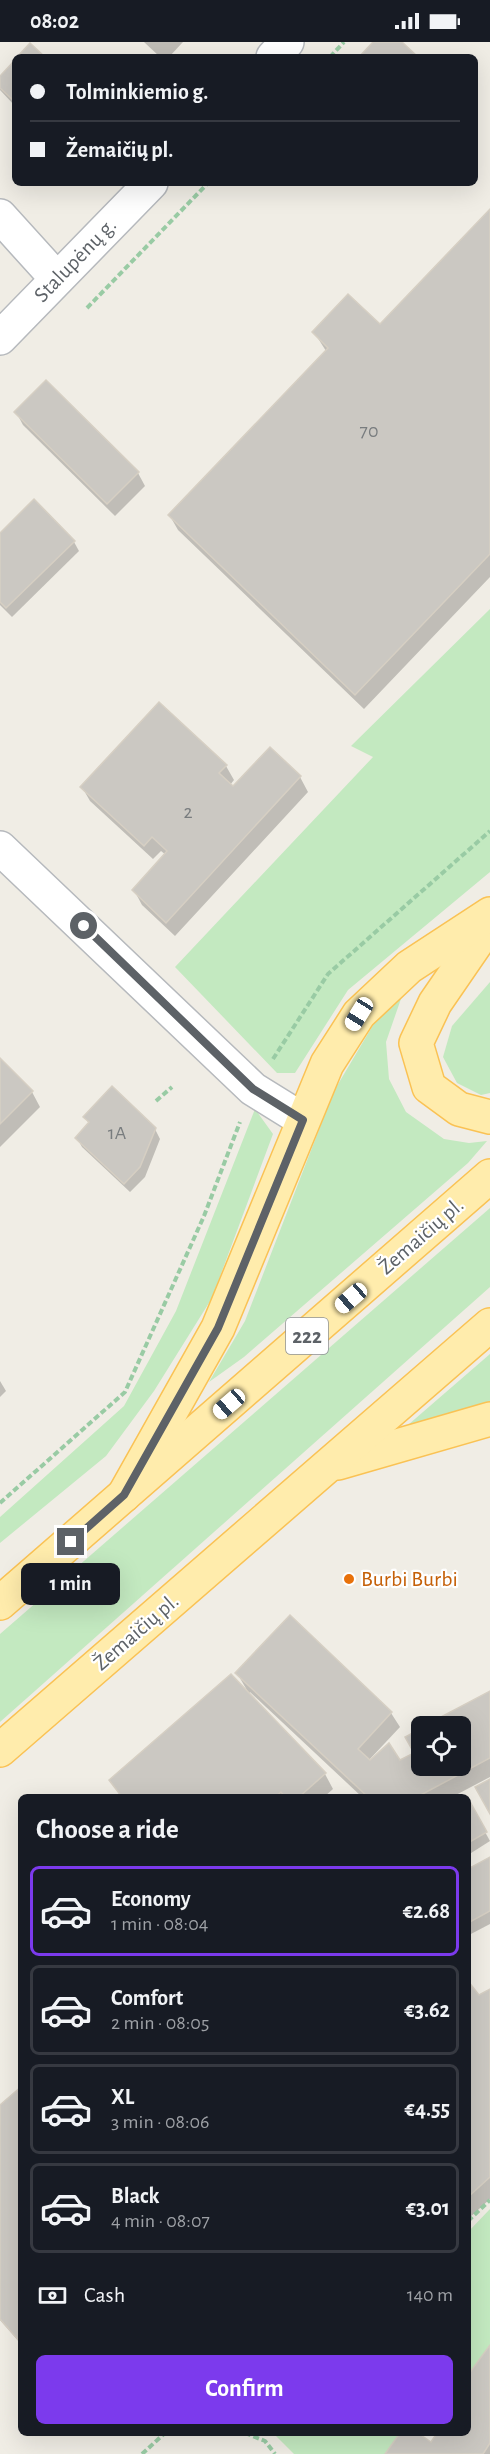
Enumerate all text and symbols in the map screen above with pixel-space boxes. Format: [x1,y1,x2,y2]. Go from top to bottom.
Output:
text: 08:02 [30,10,79,32]
text: Tolminkiemio g. [66,81,208,103]
text: Žemaičių pl. [66,139,173,161]
street label: Stalupėnų g. [30,214,120,306]
house number: 70 [360,421,378,441]
house number: 2 [183,802,193,822]
route start [70,912,97,939]
car [342,994,376,1034]
house number: 1A [108,1123,127,1143]
street label: Žemaičių pl. [374,1193,468,1279]
car [332,1279,370,1317]
road number: 222 [286,1318,328,1354]
car [210,1385,248,1423]
route end [57,1528,84,1555]
callout: 1 min [22,1563,121,1605]
place label: Burbi Burbi [361,1568,458,1590]
marker: Burbi Burbi [342,1572,356,1586]
text: 1 min [49,1574,92,1594]
street label: Žemaičių pl. [89,1589,183,1675]
map controls [411,1716,471,1776]
button: locate [411,1716,471,1776]
text: Choose a ride [36,1816,179,1843]
icon: car [39,1884,93,1938]
text: Economy [111,1888,191,1910]
text: €2.68 [403,1900,450,1922]
text: 1 min · 08:04 [111,1914,208,1934]
icon: car [39,1983,93,2037]
text: Comfort [111,1987,183,2009]
text: €3.62 [404,1999,450,2021]
text: 2 min · 08:05 [111,2013,209,2033]
icon: car [39,2082,93,2136]
text: XL [111,2086,134,2108]
text: €4.55 [405,2098,450,2120]
text: 3 min · 08:06 [111,2112,209,2132]
icon: car [39,2181,93,2235]
text: Black [111,2185,159,2207]
text: €3.01 [406,2197,450,2219]
text: 4 min · 08:07 [111,2211,210,2231]
icon: cash [36,2279,69,2312]
text: Cash [84,2284,125,2306]
text: 140 m [407,2285,453,2305]
button: Confirm [36,2355,453,2424]

